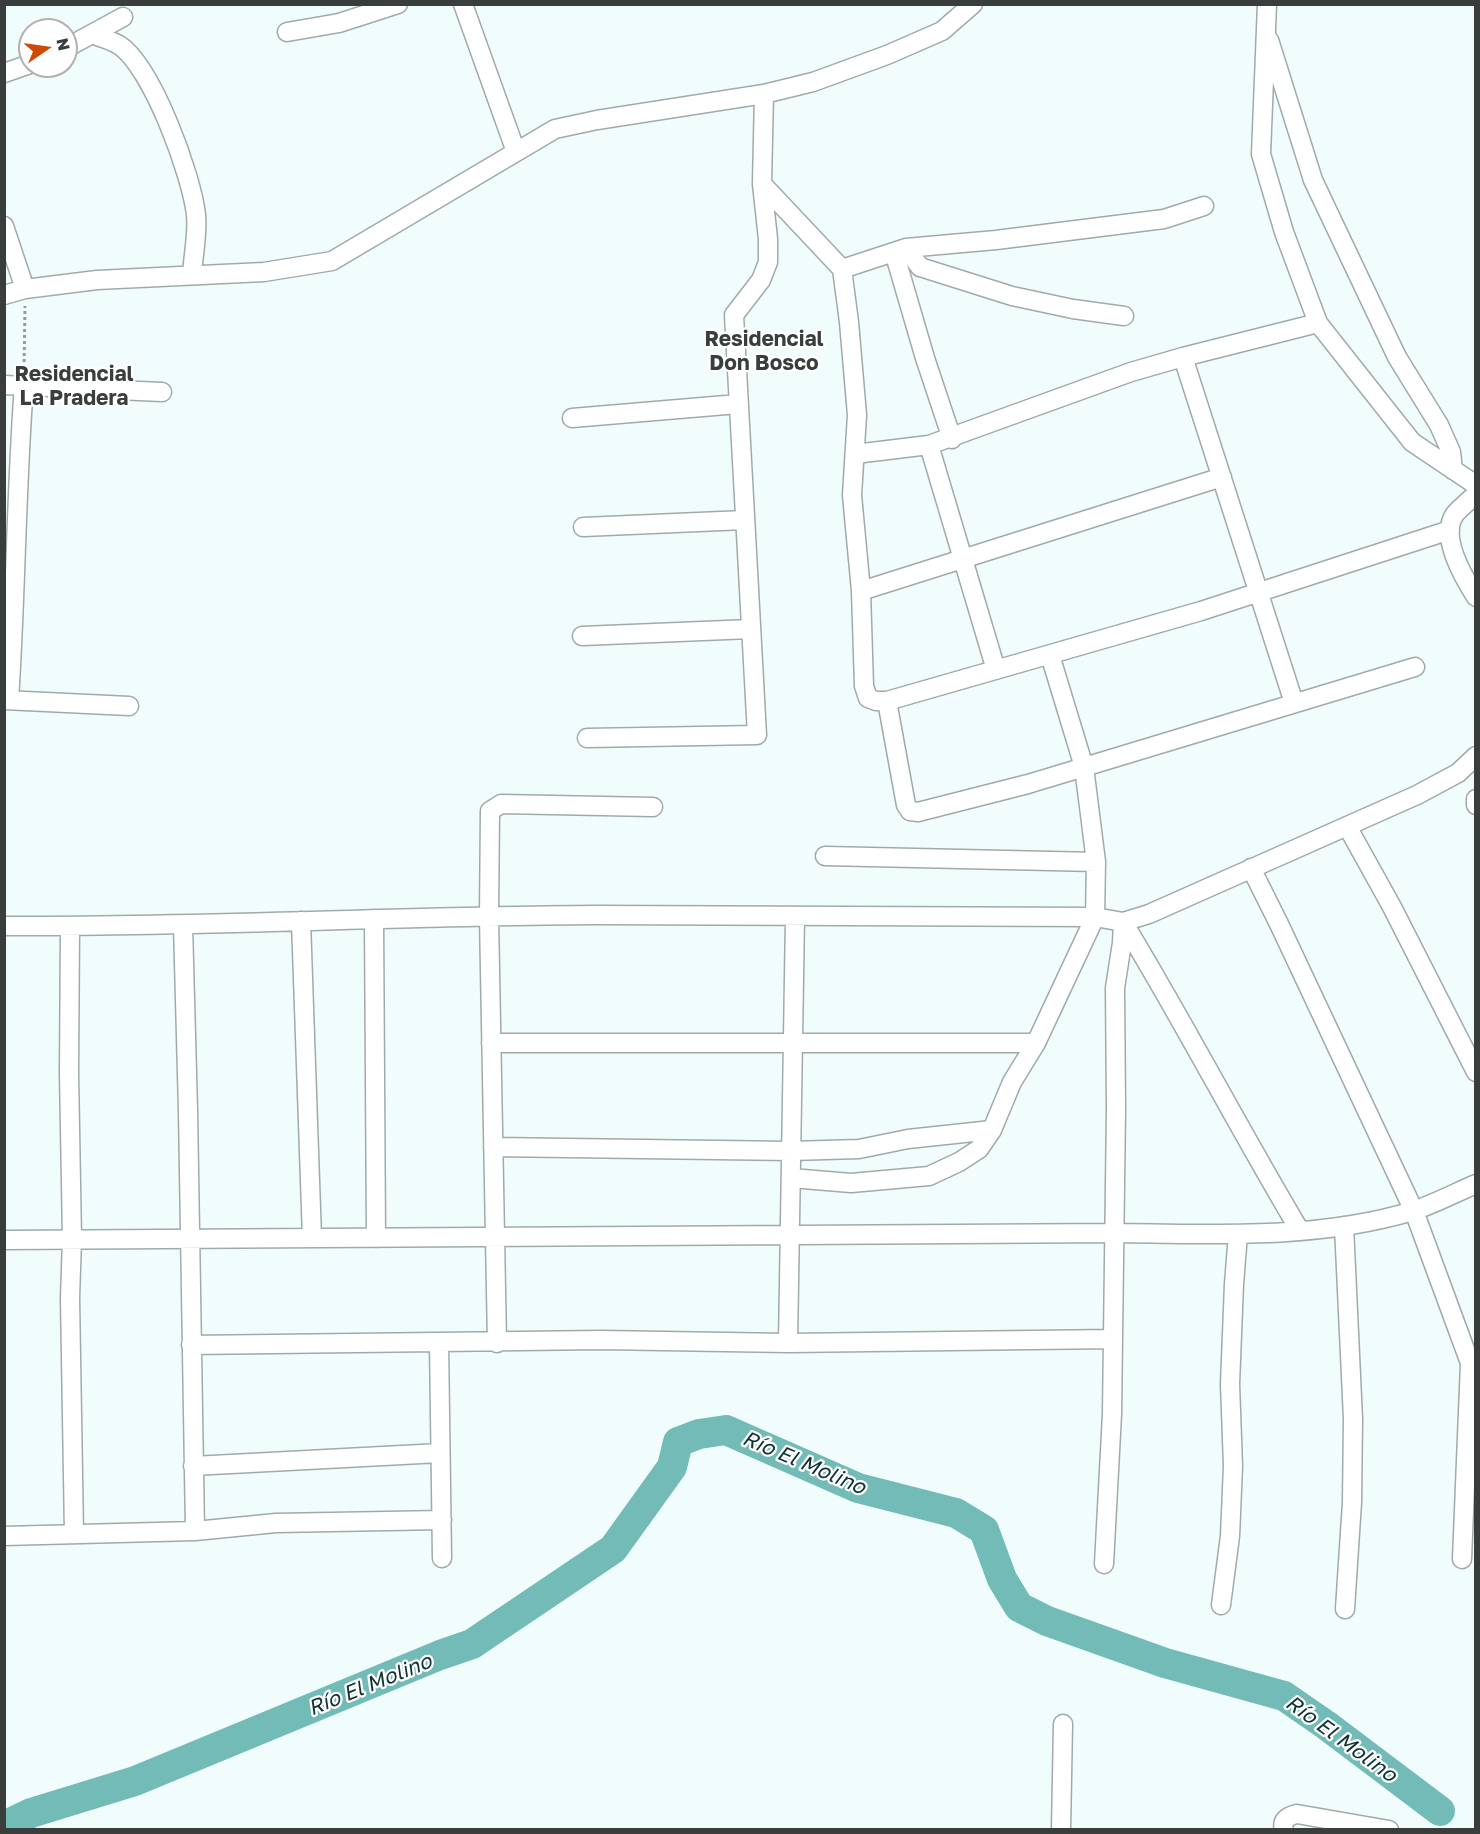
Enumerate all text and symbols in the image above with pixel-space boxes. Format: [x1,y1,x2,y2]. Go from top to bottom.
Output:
north arrow [18,18,78,78]
text: N [52,36,75,53]
district label: Residencial Don Bosco [704,326,824,376]
district label: Residencial La Pradera [14,361,134,411]
water label: Río El Molino [739,1426,869,1500]
water label: Río El Molino [305,1649,435,1721]
water label: Río El Molino [1281,1690,1401,1788]

